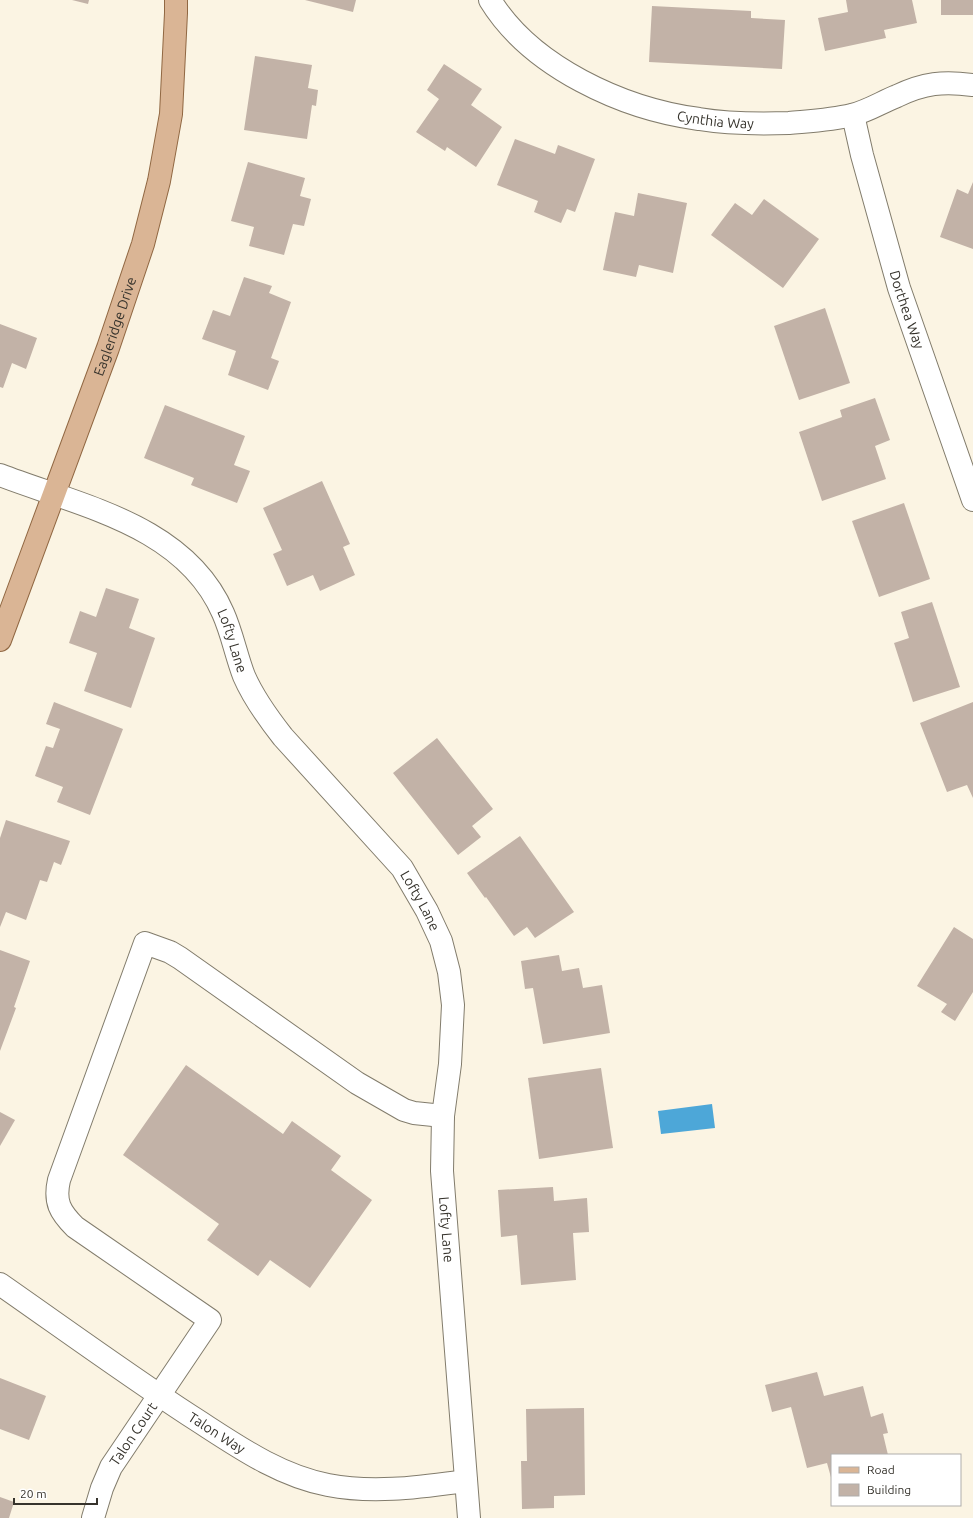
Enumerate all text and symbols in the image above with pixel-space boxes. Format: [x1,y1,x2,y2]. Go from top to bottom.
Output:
street label: Cynthia Way [676,108,754,131]
street label: Dorthea Way [886,269,928,351]
street label: Eagleridge Drive [90,275,139,378]
street label: Lofty Lane [214,606,250,675]
street label: Lofty Lane [397,868,443,933]
street label: Lofty Lane [436,1196,457,1263]
street label: Talon Court [106,1399,161,1469]
street label: Talon Way [185,1409,248,1457]
legend [831,1454,961,1506]
text: Road [867,1463,895,1476]
scale bar [14,1480,97,1506]
text: Building [867,1483,911,1496]
text: 20 m [20,1487,47,1500]

